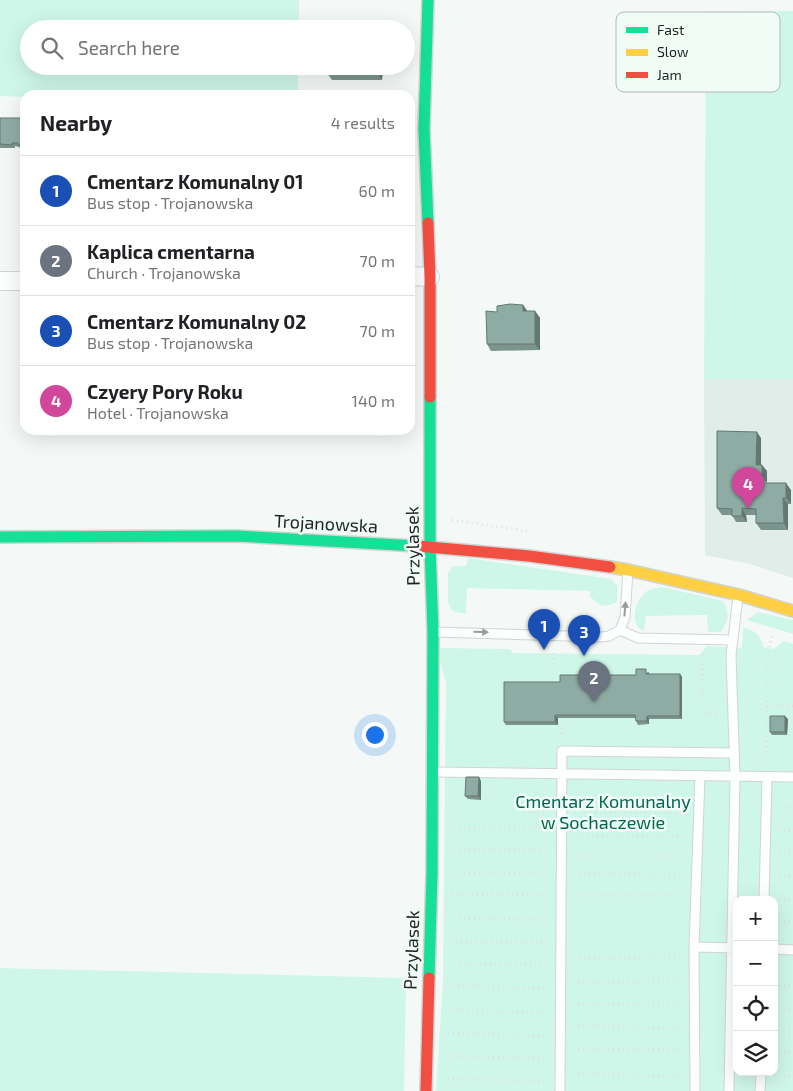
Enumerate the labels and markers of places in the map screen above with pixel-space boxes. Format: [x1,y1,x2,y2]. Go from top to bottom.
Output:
pin: 4 [732,467,764,508]
pin: 1 [528,609,560,650]
pin: 3 [568,615,600,656]
pin: 2 [578,661,610,702]

